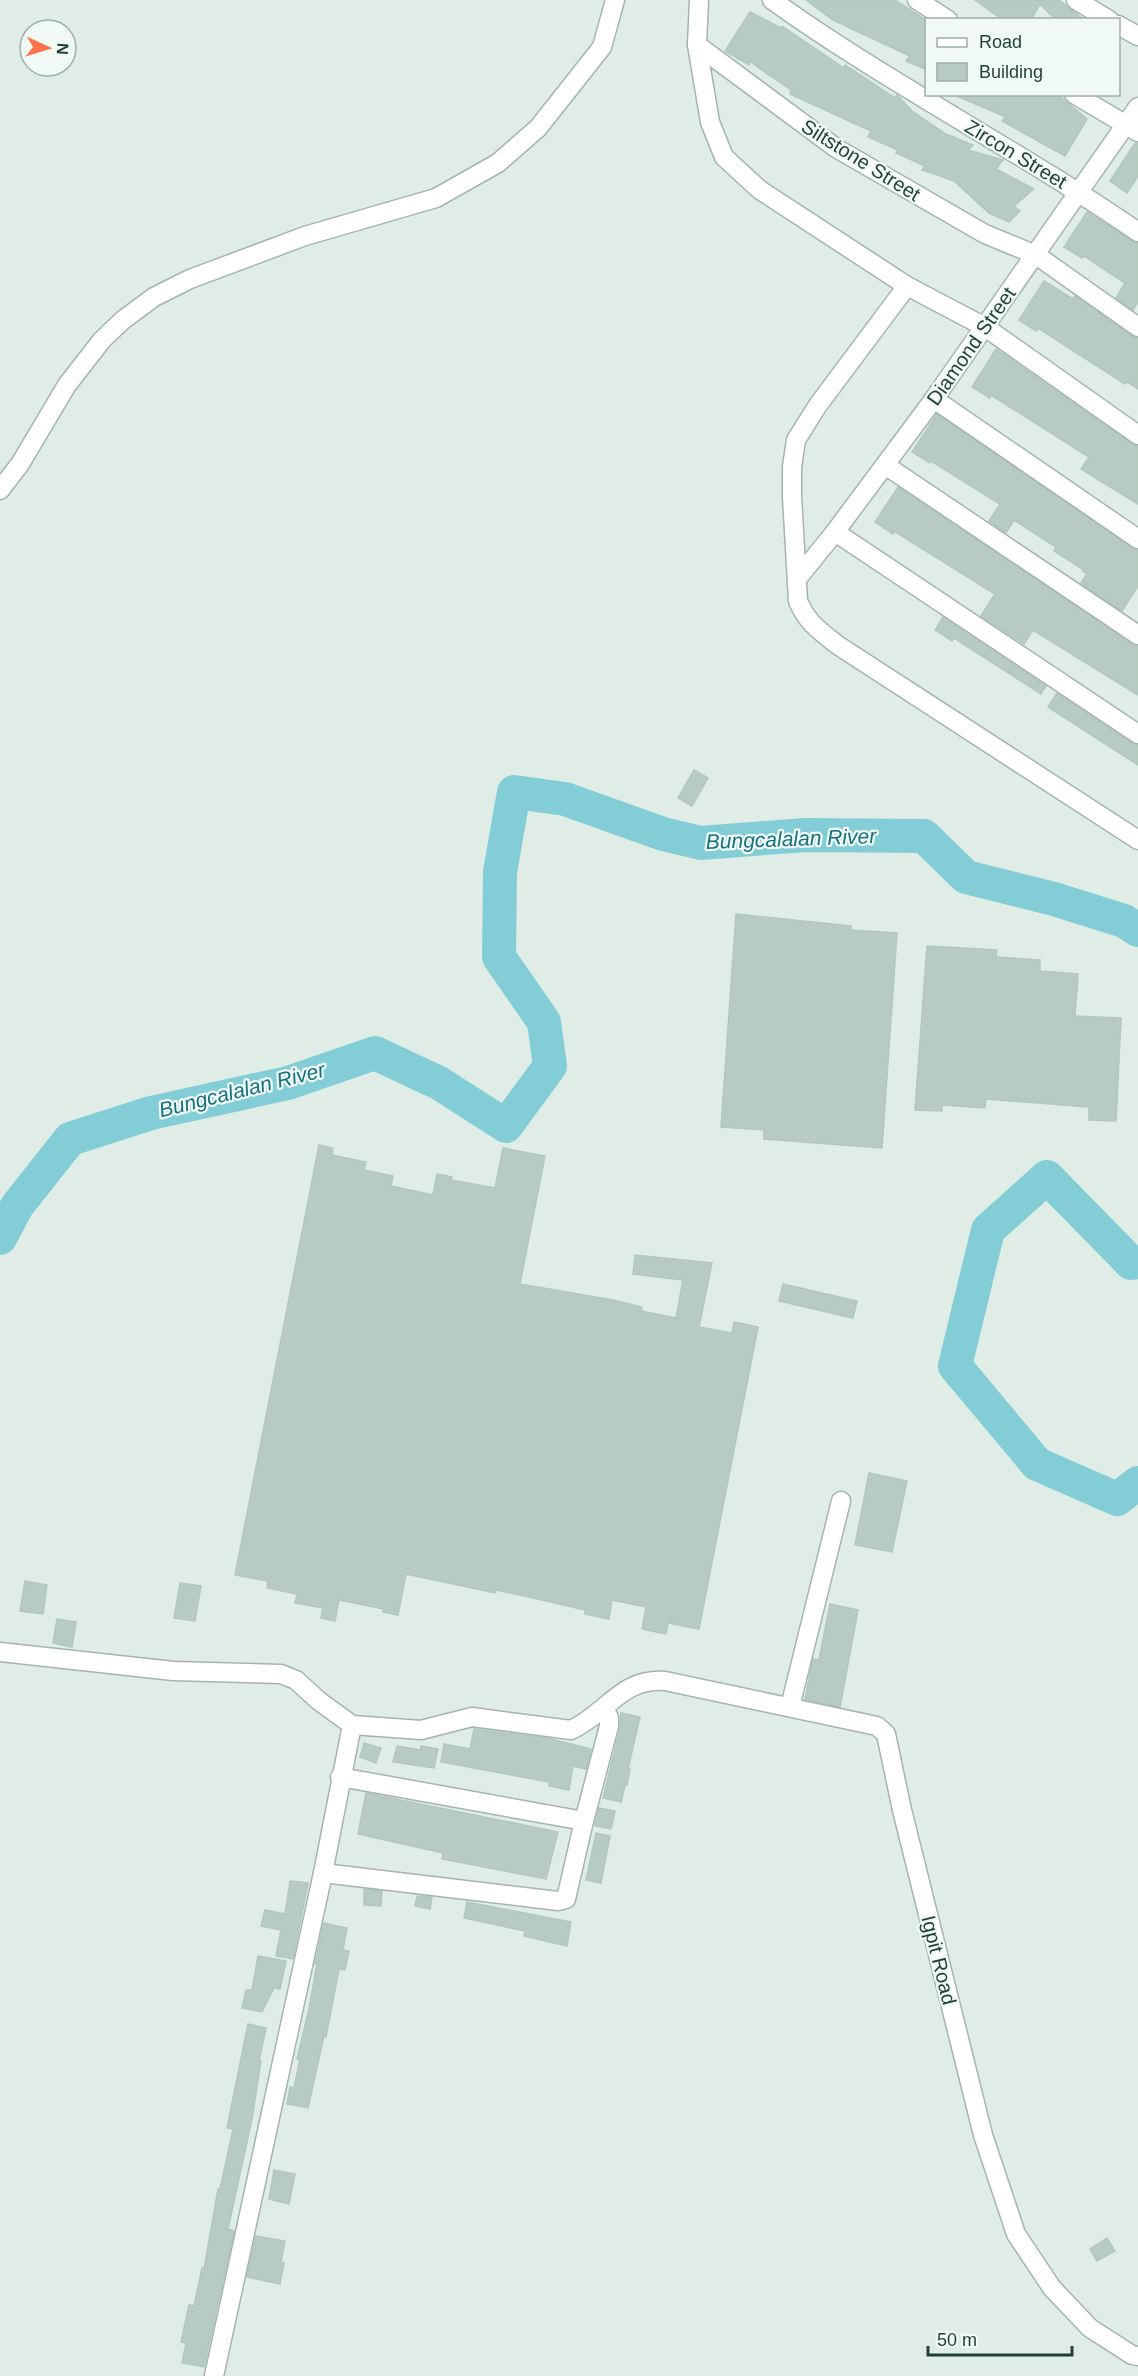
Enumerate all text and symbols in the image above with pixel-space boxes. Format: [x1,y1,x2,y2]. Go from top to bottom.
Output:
north arrow [18,18,78,78]
legend [925,18,1120,96]
text: Road [979,32,1022,52]
text: N [54,43,71,55]
text: Building [979,62,1043,82]
street label: Siltstone Street [798,115,925,205]
street label: Zircon Street [961,115,1071,193]
street label: Diamond Street [922,282,1020,409]
water label: Bungcalalan River [705,824,878,853]
water label: Bungcalalan River [156,1057,328,1121]
street label: Igpit Road [917,1913,961,2007]
scale bar [928,2319,1072,2357]
text: 50 m [937,2330,977,2350]

